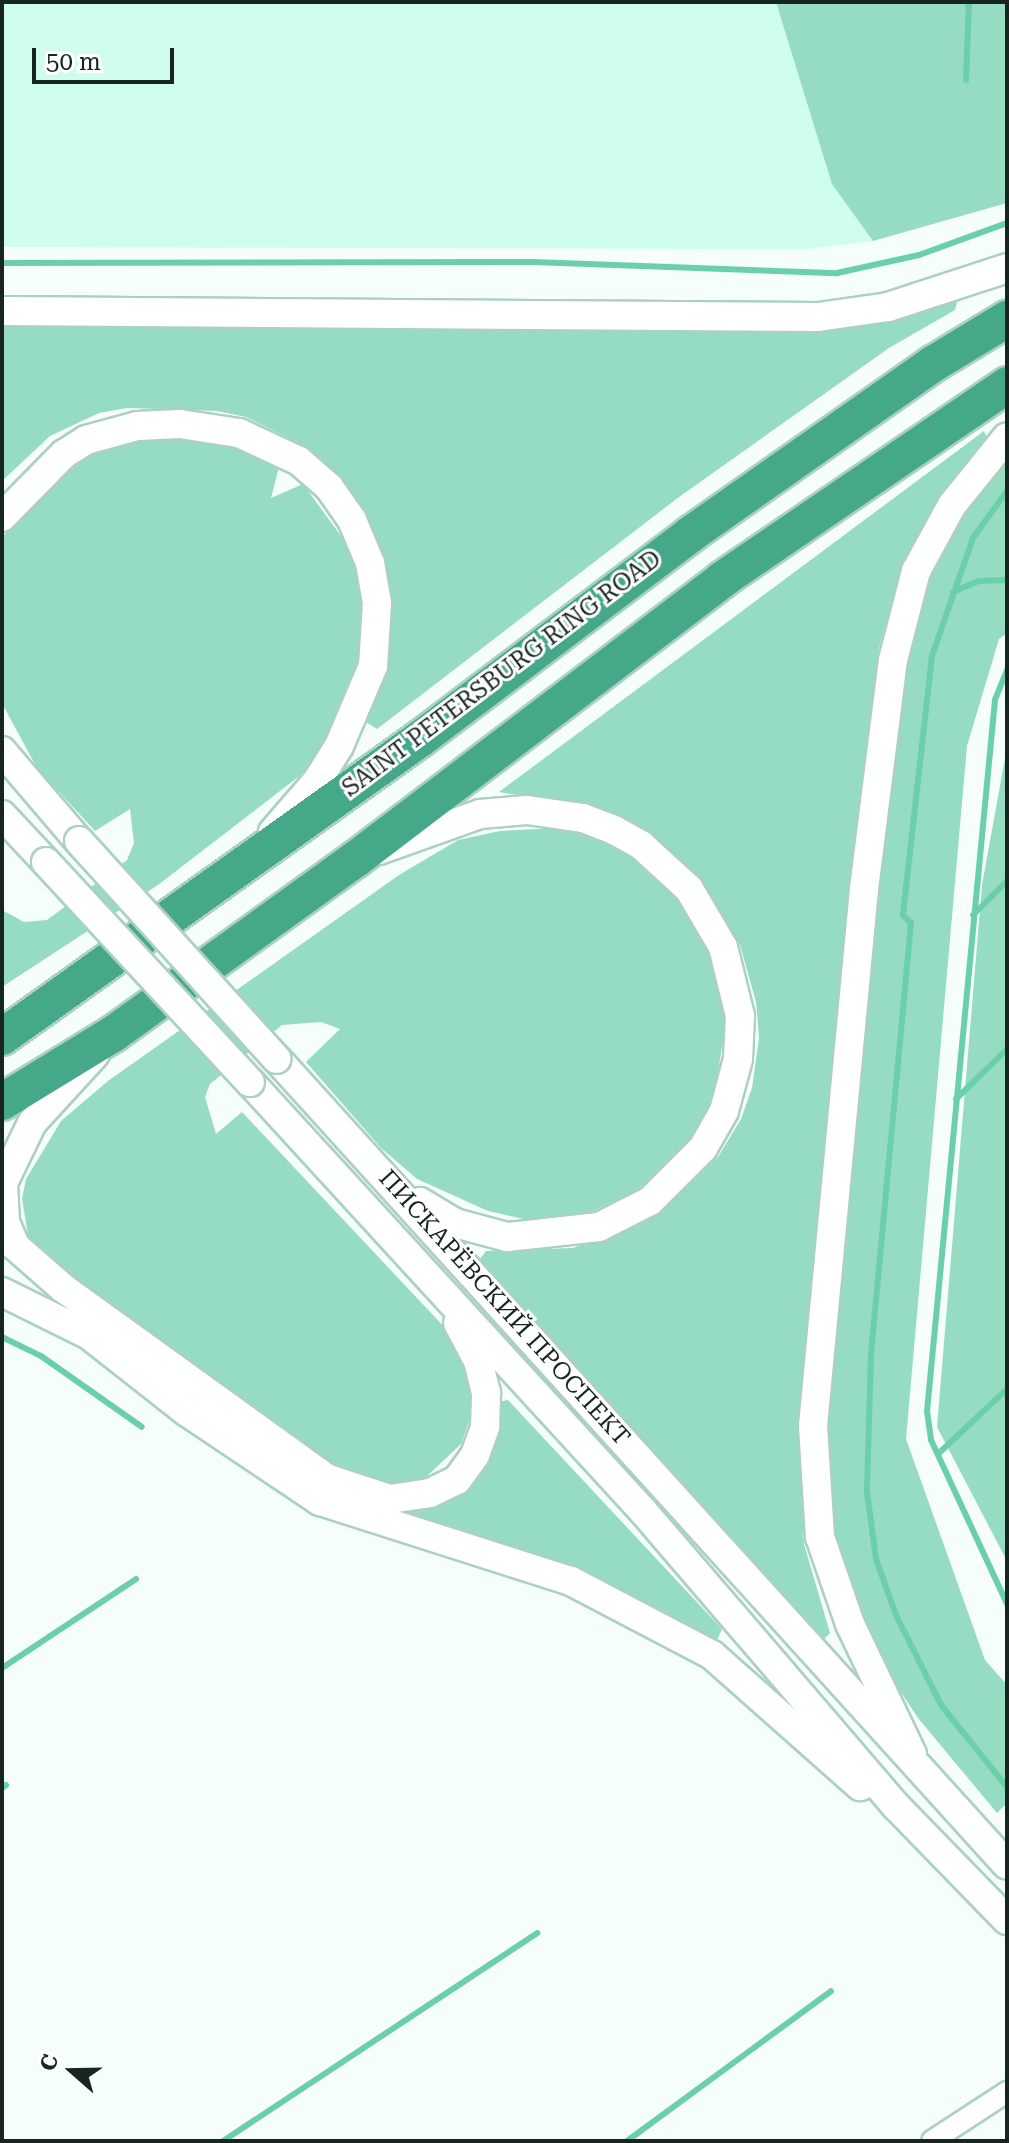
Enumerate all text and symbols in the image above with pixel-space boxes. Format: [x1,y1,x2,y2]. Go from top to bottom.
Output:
scale bar [36,32,178,82]
text: 50 m [46,48,101,76]
street label: SAINT PETERSBURG RING ROAD [337,545,667,803]
street label: ПИСКАРЁВСКИЙ ПРОСПЕКТ [373,1164,635,1452]
north arrow [32,2031,112,2111]
text: С [35,2051,63,2074]

